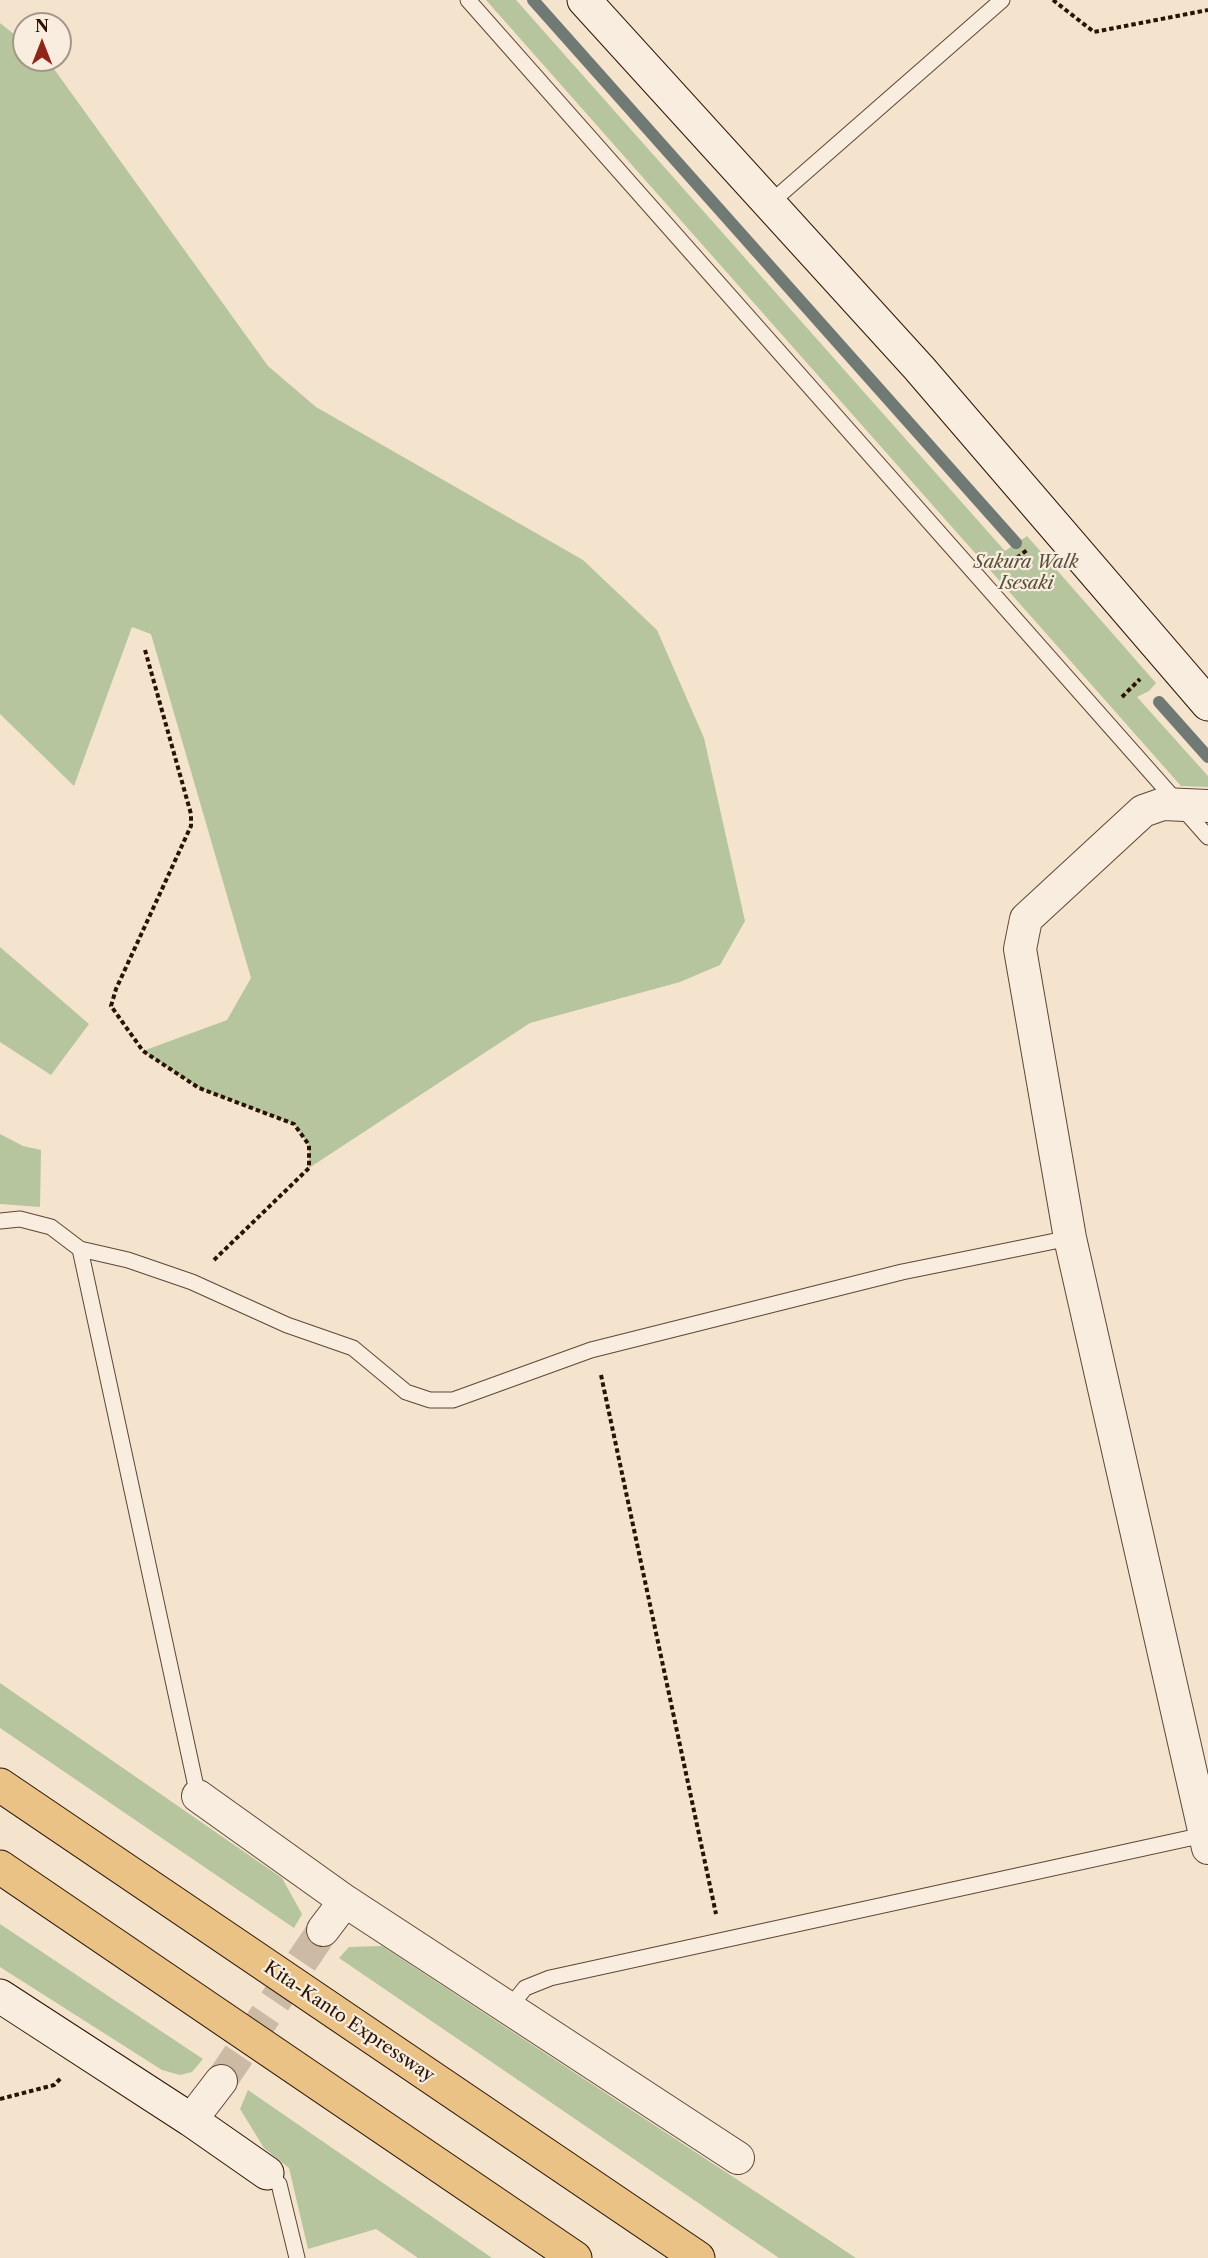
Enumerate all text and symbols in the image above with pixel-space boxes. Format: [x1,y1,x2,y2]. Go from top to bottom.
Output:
north arrow [12,12,72,72]
text: N [35,16,49,36]
park label: Sakura Walk Isesaki [973,552,1079,594]
street label: Kita-Kanto Expressway [260,1957,438,2087]

